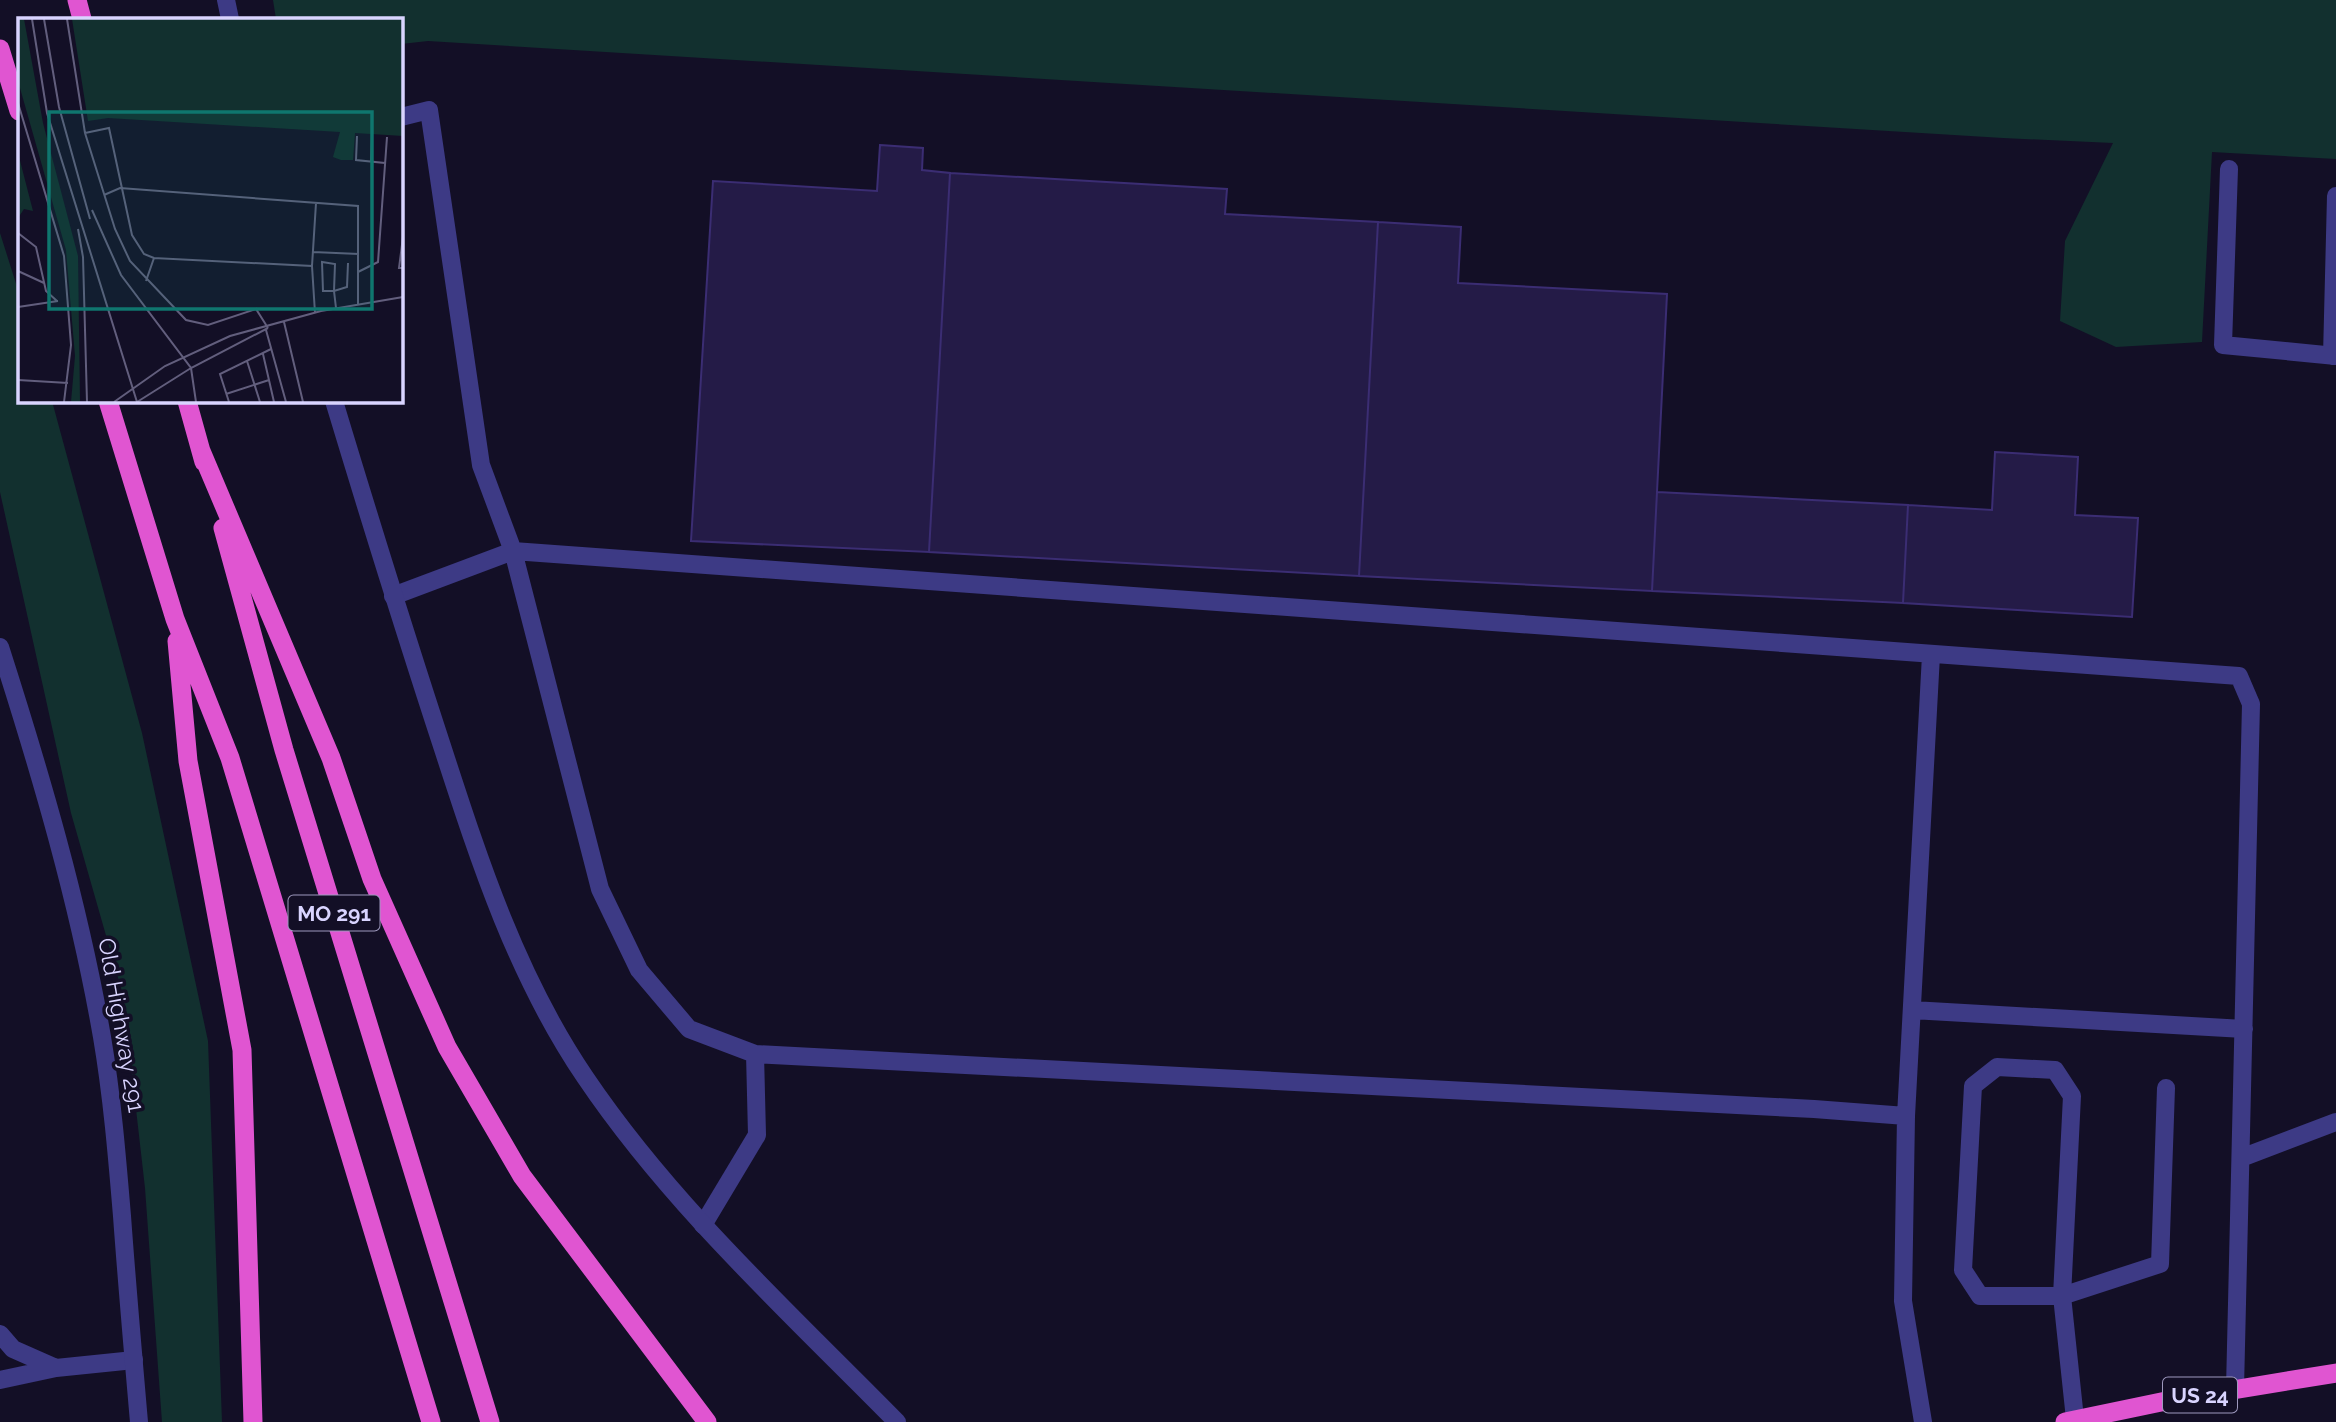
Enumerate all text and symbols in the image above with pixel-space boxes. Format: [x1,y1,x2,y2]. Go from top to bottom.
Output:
inset map [18,18,402,402]
road number: MO 291 [288,895,380,930]
street label: Old Highway 291 [93,936,151,1114]
road number: US 24 [2163,1378,2237,1412]

